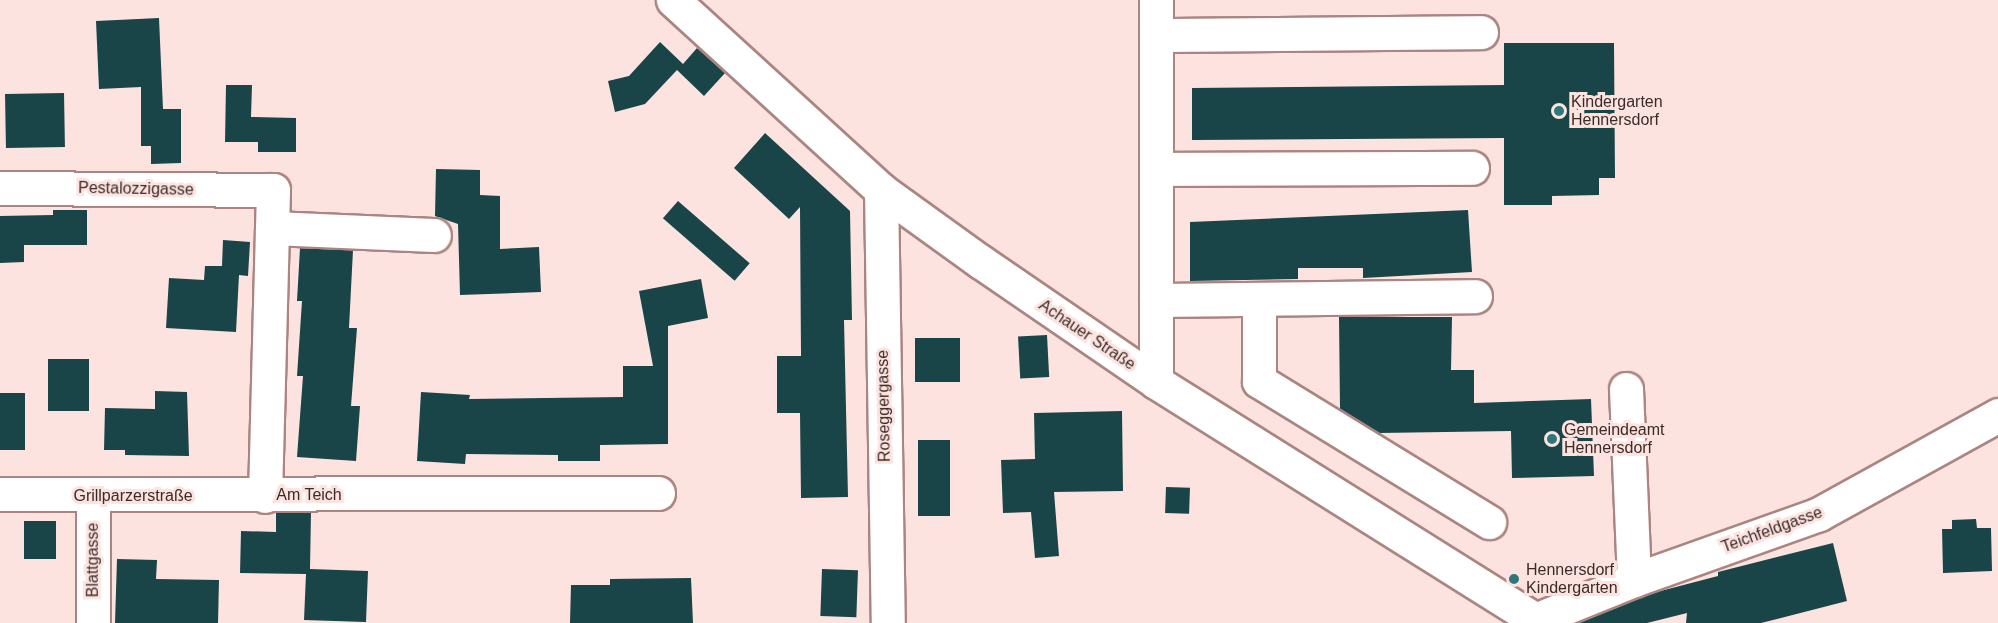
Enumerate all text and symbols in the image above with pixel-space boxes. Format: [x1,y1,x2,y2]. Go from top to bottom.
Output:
place label: Kindergarten Hennersdorf [1571,92,1663,130]
marker: Kindergarten Hennersdorf [1552,104,1566,118]
street label: Pestalozzigasse [78,178,194,200]
street label: Achauer Straße [1035,296,1139,374]
street label: Roseggergasse [873,350,895,462]
place label: Gemeindeamt Hennersdorf [1564,420,1664,458]
marker: Gemeindeamt Hennersdorf [1545,432,1559,446]
street label: Am Teich [276,485,342,505]
street label: Grillparzerstraße [73,486,193,506]
street label: Teichfeldgasse [1719,503,1825,557]
street label: Blattgasse [83,523,103,597]
place label: Hennersdorf Kindergarten [1526,560,1618,598]
marker: Hennersdorf Kindergarten [1507,572,1521,586]

